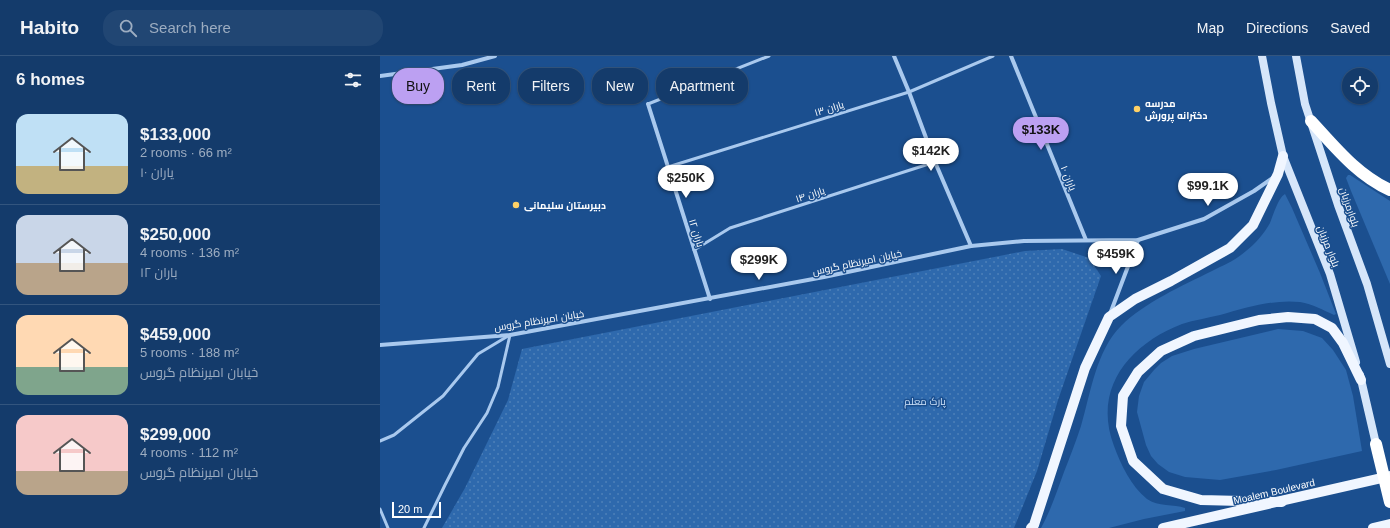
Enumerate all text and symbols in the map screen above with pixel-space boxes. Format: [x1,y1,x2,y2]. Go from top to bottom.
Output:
search box [103,10,383,46]
text: Habito [20,17,79,38]
icon: search [117,17,139,39]
text: Search here [149,19,231,36]
text: Map [1197,20,1224,36]
text: Directions [1246,20,1308,36]
text: Saved [1330,20,1370,36]
chip: Buy [392,68,444,104]
chip: Rent [452,68,510,104]
chip: Filters [518,68,584,104]
chip: New [592,68,648,104]
chip: Apartment [656,68,748,104]
map controls [1342,68,1378,104]
button: locate [1342,68,1378,104]
icon: filters [342,69,364,91]
text: 6 homes [16,70,85,89]
place label: مدرسه دخترانه پرورش [1145,98,1207,123]
street label: یاران ۱۳ [813,99,846,119]
marker: مدرسه دخترانه پرورش [1132,104,1142,114]
pin: $133K [1013,117,1069,151]
text: $133K [1022,122,1060,137]
text: $133,000 [140,125,211,144]
icon: home [48,130,96,178]
pin: $142K [903,138,959,172]
text: $142K [912,143,950,158]
text: 2 rooms · 66 m² [140,145,232,160]
street label: یاران ۱۰ [1058,164,1079,193]
text: یاران ۱۰ [140,165,174,180]
pin: $250K [658,165,714,199]
text: $250K [667,170,705,185]
pin: $99.1K [1175,173,1241,207]
text: $99.1K [1187,178,1229,193]
street label: یاران ۱۴ [794,184,827,205]
street label: بلوارمرزبان [1337,186,1361,229]
marker: دبیرستان سلیمانی [511,200,521,210]
place label: دبیرستان سلیمانی [524,200,606,212]
street label: باران ۱۲ [686,218,706,249]
street label: بلوار مرزبان [1314,224,1342,269]
text: $250,000 [140,225,211,244]
icon: home [48,231,96,279]
pin: $459K [1088,241,1144,275]
text: 4 rooms · 136 m² [140,245,239,260]
text: $459K [1097,246,1135,261]
pin: $299K [731,247,787,281]
street label: خیابان امیرنظام گروس [811,248,903,279]
text: $299K [740,252,778,267]
text: باران ۱۲ [140,265,177,280]
street label: خیابان امیرنظام گروس [493,308,585,335]
text: $459,000 [140,325,211,344]
icon: home [48,331,96,379]
text: 5 rooms · 188 m² [140,345,239,360]
text: خیابان امیرنظام گروس [140,365,258,380]
park label: پارک معلم [904,396,946,409]
text: $299,000 [140,425,211,444]
icon: home [48,431,96,479]
text: 4 rooms · 112 m² [140,445,238,460]
text: خیابان امیرنظام گروس [140,465,258,480]
street label: Moalem Boulevard [1232,477,1316,506]
scale bar [392,500,441,519]
text: 20 m [398,503,422,515]

